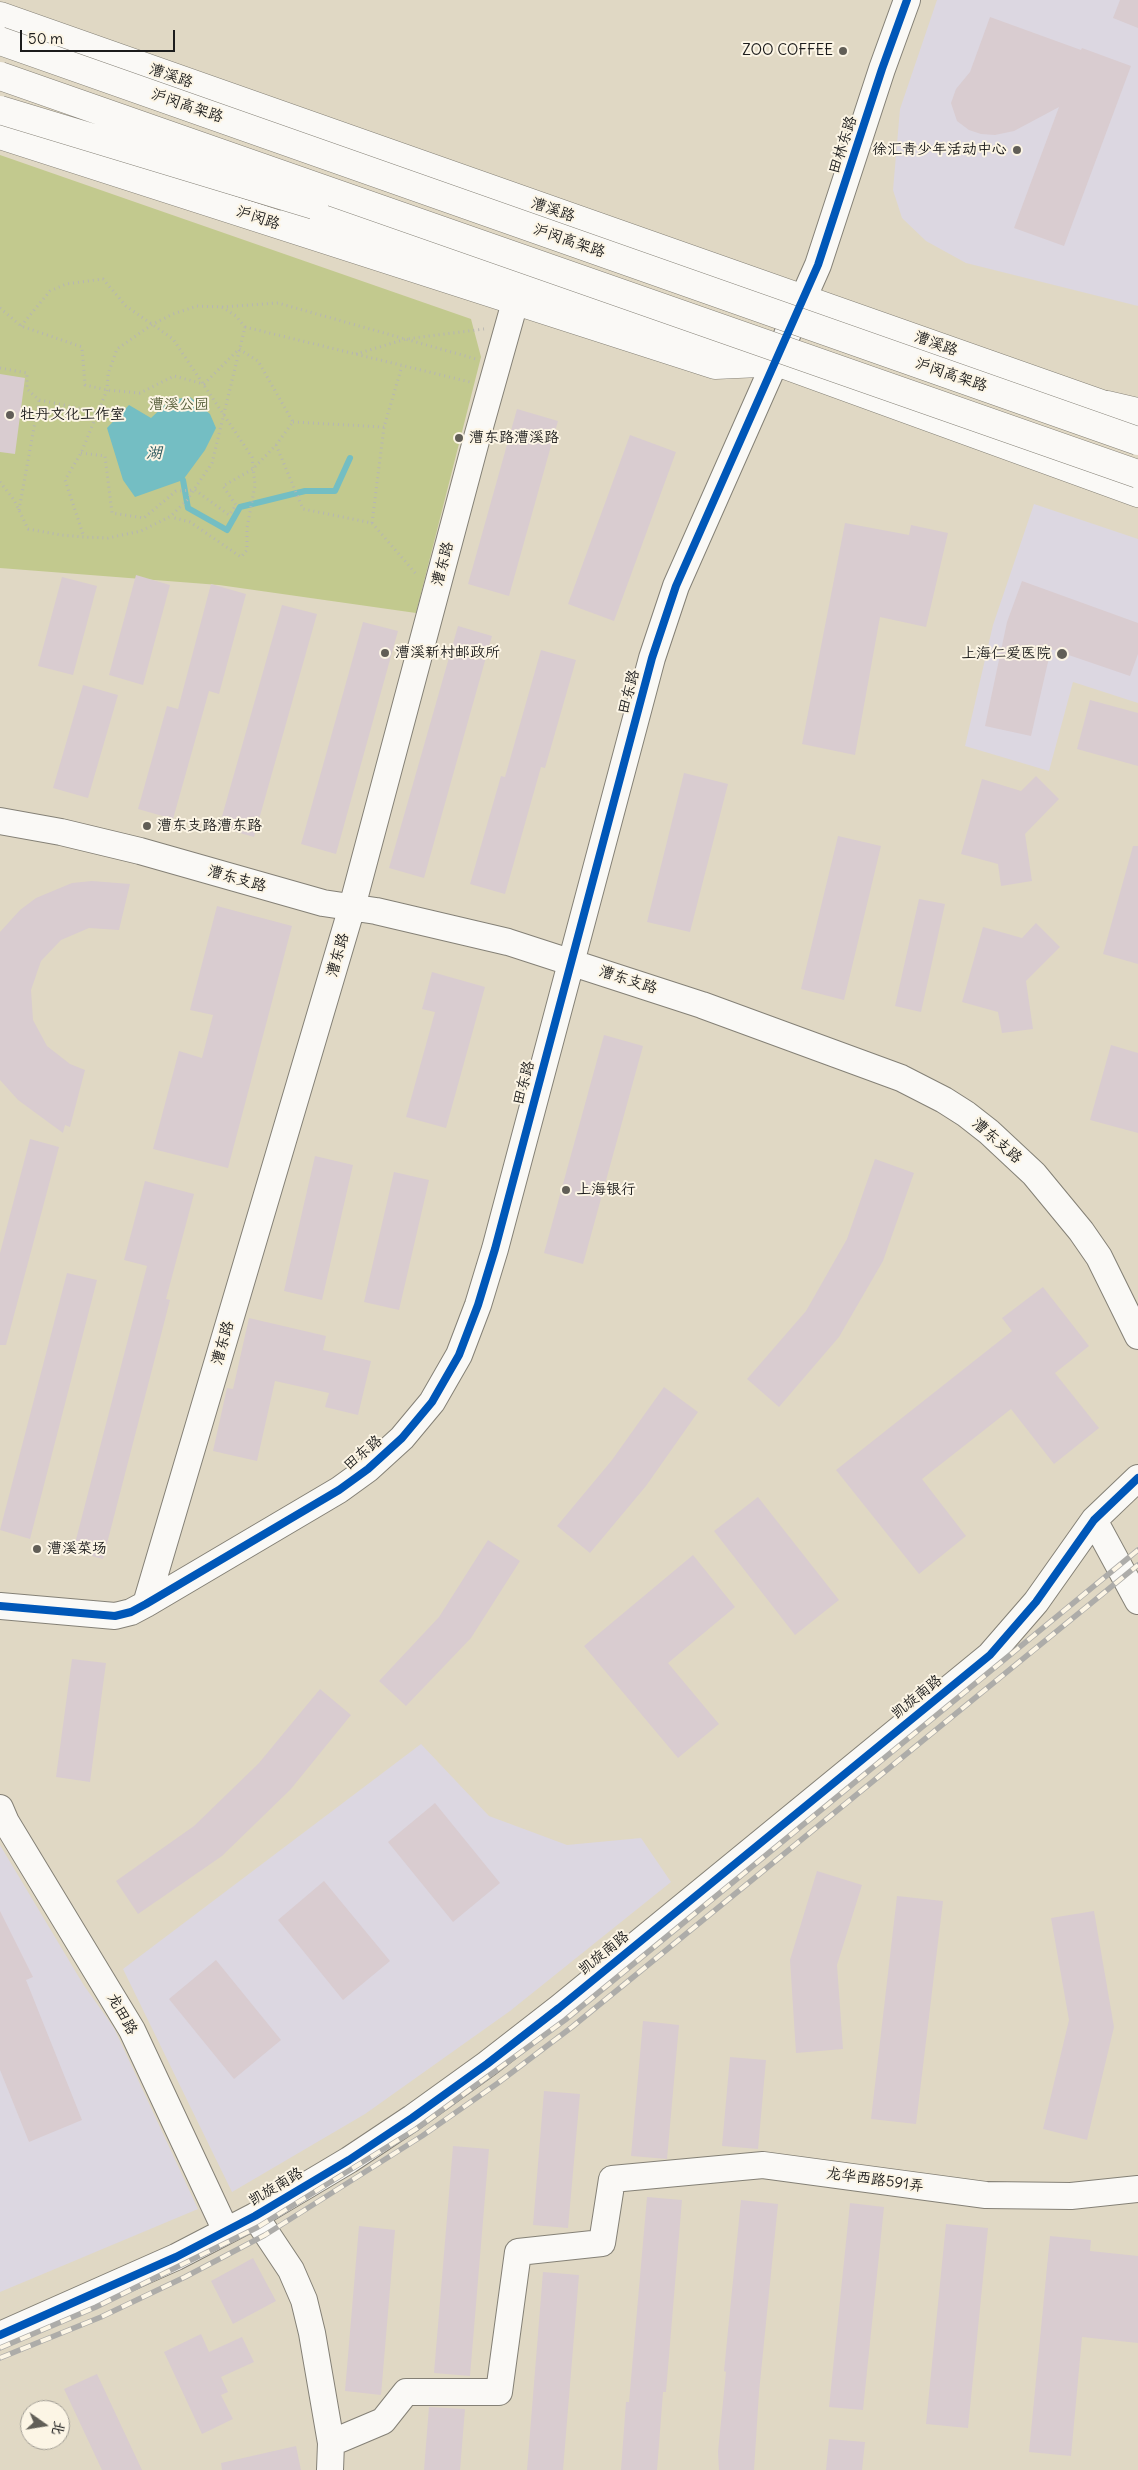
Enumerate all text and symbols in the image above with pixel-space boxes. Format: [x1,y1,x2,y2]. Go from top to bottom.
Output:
scale bar [22,20,178,52]
text: 50 m [28,29,63,48]
place label: ZOO COFFEE [742,42,833,60]
marker: ZOO COFFEE [837,45,849,57]
street label: 漕溪路 [147,60,195,92]
street label: 沪闵高架路 [149,85,225,127]
street label: 田林东路 [825,114,861,176]
place label: 徐汇青少年活动中心 [872,141,1007,159]
marker: 徐汇青少年活动中心 [1011,144,1023,156]
street label: 漕溪路 [529,194,577,226]
street label: 沪闵路 [234,202,282,234]
street label: 沪闵高架路 [531,220,607,262]
street label: 漕溪路 [912,328,960,360]
street label: 沪闵高架路 [913,354,989,396]
park label: 漕溪公园 [149,396,209,414]
place label: 牡丹文化工作室 [20,406,125,424]
marker: 牡丹文化工作室 [4,409,16,421]
place label: 漕东路漕溪路 [469,429,559,447]
marker: 漕东路漕溪路 [453,432,465,444]
water label: 湖 [146,443,162,463]
street label: 漕东路 [428,540,458,588]
place label: 漕溪新村邮政所 [395,644,500,662]
place label: 上海仁爱医院 [961,645,1051,663]
marker: 漕溪新村邮政所 [379,647,391,659]
marker: 上海仁爱医院 [1055,647,1069,661]
street label: 田东路 [614,668,644,716]
place label: 漕东支路漕东路 [157,817,262,835]
marker: 漕东支路漕东路 [141,820,153,832]
street label: 漕东支路 [206,862,268,896]
street label: 漕东路 [323,931,353,979]
street label: 漕东支路 [597,962,659,998]
street label: 田东路 [509,1059,539,1107]
street label: 漕东支路 [968,1115,1026,1167]
place label: 上海银行 [576,1181,636,1199]
marker: 上海银行 [560,1184,572,1196]
street label: 漕东路 [208,1319,238,1367]
street label: 田东路 [340,1432,386,1474]
place label: 漕溪菜场 [47,1540,107,1558]
marker: 漕溪菜场 [31,1543,43,1555]
street label: 凯旋南路 [888,1671,946,1723]
street label: 凯旋南路 [575,1927,633,1979]
street label: 龙田路 [103,1990,141,2038]
street label: 凯旋南路 [246,2164,306,2210]
street label: 龙华西路591弄 [825,2164,925,2196]
north arrow [20,2400,70,2450]
text: 北 [48,2419,69,2437]

